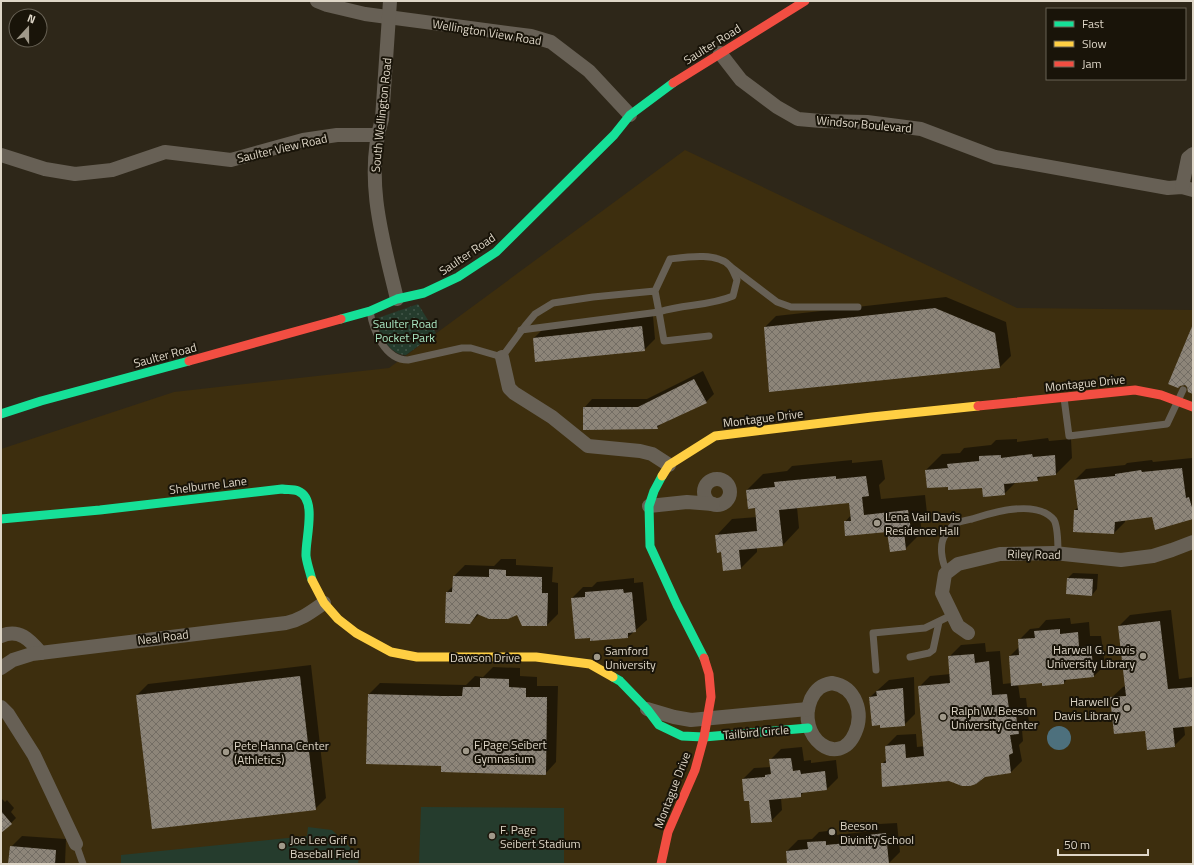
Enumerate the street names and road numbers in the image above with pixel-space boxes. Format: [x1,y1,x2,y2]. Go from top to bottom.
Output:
street label: Wellington View Road [431,14,543,50]
street label: Saulter Road [680,19,744,69]
street label: South Wellington Road [366,57,396,173]
street label: Windsor Boulevard [816,110,912,138]
street label: Saulter View Road [235,128,329,168]
street label: Saulter Road [435,228,499,280]
street label: Saulter Road [131,337,199,373]
street label: Montague Drive [1044,369,1126,397]
street label: Montague Drive [722,404,804,432]
street label: Shelburne Lane [168,471,248,499]
street label: Riley Road [1007,544,1061,564]
street label: Neal Road [136,624,190,650]
street label: Dawson Drive [450,648,520,667]
street label: Tailbird Circle [722,720,790,744]
street label: Montague Drive [649,749,695,831]

